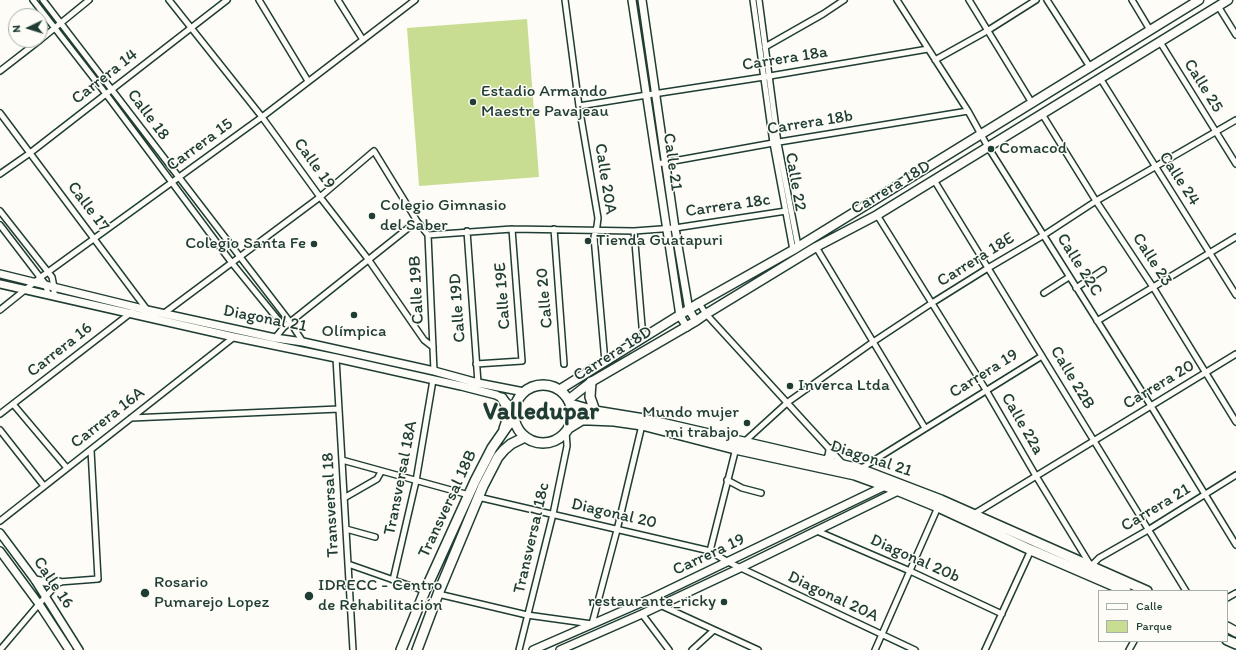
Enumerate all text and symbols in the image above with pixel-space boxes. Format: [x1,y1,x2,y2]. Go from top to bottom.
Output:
north arrow [8,8,48,48]
text: N [10,25,23,33]
street label: Carrera 18a [741,42,829,76]
street label: Carrera 14 [68,45,142,109]
street label: Calle 25 [1179,56,1227,116]
place label: Estadio Armando Maestre Pavajeau [481,82,609,122]
street label: Calle 18 [122,85,174,145]
marker: Estadio Armando Maestre Pavajeau [468,97,478,107]
street label: Carrera 18b [766,106,854,140]
street label: Carrera 15 [163,114,237,176]
street label: Calle 21 [658,132,686,192]
street label: Calle 19 [289,135,339,193]
place label: Comacod [999,139,1067,159]
street label: Calle 20A [589,142,621,216]
marker: Comacod [986,144,996,154]
street label: Calle 24 [1154,148,1204,210]
street label: Calle 22 [780,151,810,213]
street label: Carrera 18D [848,156,934,220]
street label: Calle 17 [63,178,113,236]
street label: Carrera 18c [684,190,772,222]
place label: Colegio Gimnasio del Saber [380,196,506,236]
marker: Colegio Gimnasio del Saber [367,211,377,221]
street label: Carrera 18E [934,228,1018,292]
street label: Calle 23 [1127,229,1177,291]
street label: Calle 22C [1052,230,1106,300]
place label: Tienda Guatapuri [596,231,723,251]
place label: Colegio Santa Fe [185,234,306,254]
marker: Tienda Guatapuri [583,236,593,246]
marker: Colegio Santa Fe [309,239,319,249]
street label: Calle 19B [405,255,429,325]
street label: Calle 19E [490,262,516,330]
street label: Calle 20 [532,267,558,329]
street label: Calle 19D [445,273,471,343]
street label: Diagonal 21 [221,301,309,337]
marker: Olímpica [349,310,359,320]
street label: Carrera 16 [23,318,97,382]
place label: Olímpica [322,322,386,342]
street label: Carrera 18D [570,322,656,386]
street label: Calle 22B [1045,343,1099,413]
street label: Carrera 19 [946,345,1022,403]
street label: Carrera 20 [1120,356,1198,414]
place label: Inverca Ltda [798,376,890,396]
marker: Inverca Ltda [785,381,795,391]
street label: Carrera 16A [67,383,149,453]
street label: Calle 22a [996,389,1048,459]
district label: Valledupar [483,398,599,428]
place label: Mundo mujer mi trabajo [642,403,739,443]
marker: Mundo mujer mi trabajo [742,418,752,428]
street label: Transversal 18A [380,419,422,537]
street label: Diagonal 21 [828,436,914,482]
street label: Transversal 18B [414,447,482,561]
street label: Transversal 18 [318,452,344,558]
street label: Carrera 21 [1118,479,1194,537]
street label: Transversal 18c [509,481,555,595]
street label: Diagonal 20 [569,494,659,534]
street label: Carrera 19 [670,529,748,581]
street label: Diagonal 20b [867,530,963,588]
street label: Calle 16 [28,553,78,613]
street label: Diagonal 20A [784,567,882,627]
place label: Rosario Pumarejo Lopez [154,573,269,613]
place label: IDRECC - Centro de Rehabilitación [318,576,442,616]
marker: Rosario Pumarejo Lopez [139,587,151,599]
marker: IDRECC - Centro de Rehabilitación [303,590,315,602]
legend [1098,590,1228,642]
place label: restaurante_ricky [588,592,716,612]
marker: restaurante_ricky [719,597,729,607]
text: Calle [1136,599,1162,613]
text: Parque [1136,619,1172,633]

